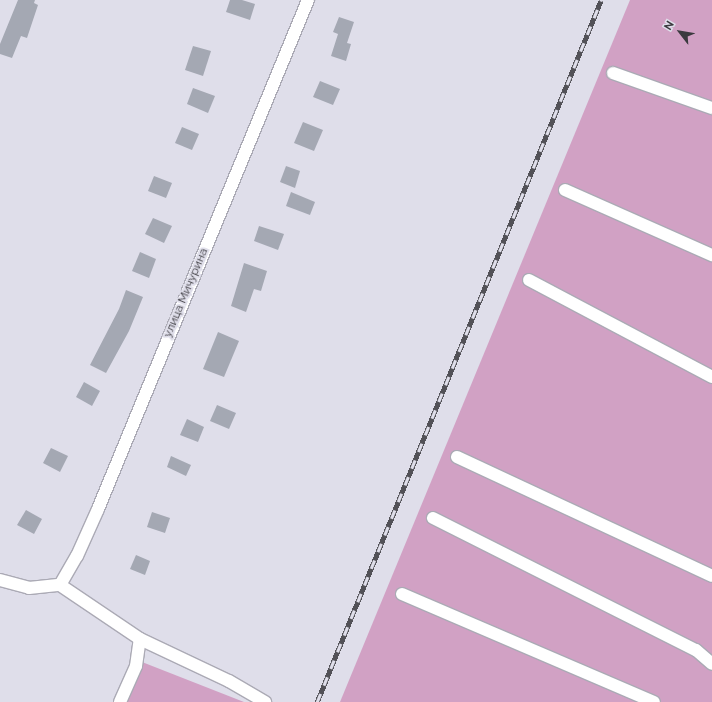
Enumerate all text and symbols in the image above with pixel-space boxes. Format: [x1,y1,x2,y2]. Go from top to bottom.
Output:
north arrow [660,12,700,52]
text: N [662,19,677,33]
street label: улица Мичурина [161,246,211,340]

